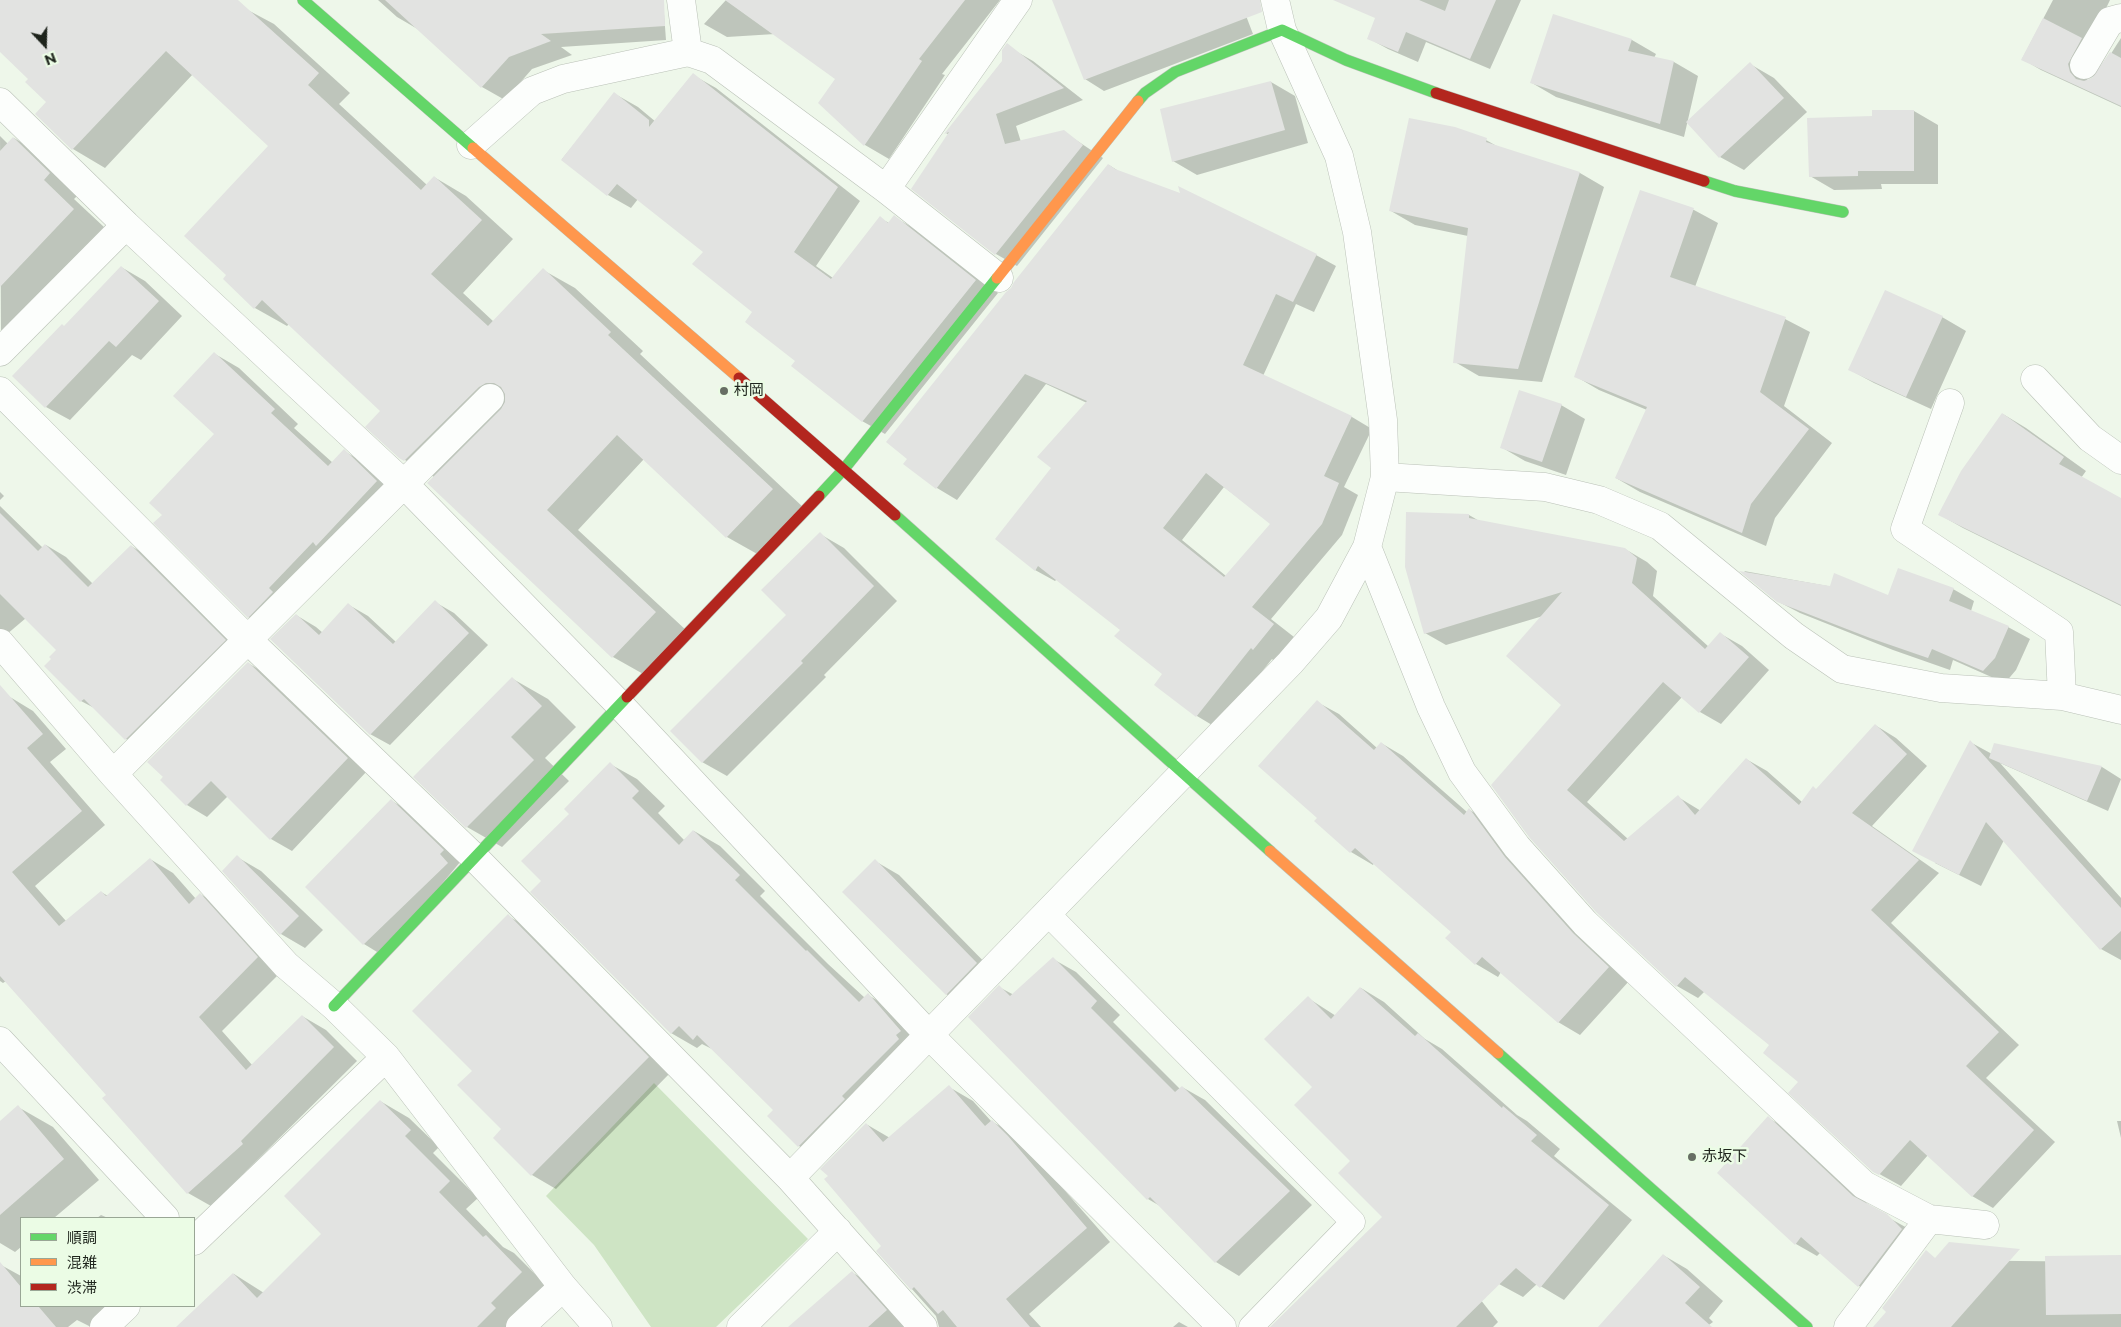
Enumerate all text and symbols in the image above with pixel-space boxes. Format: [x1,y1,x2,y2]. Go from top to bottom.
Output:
north arrow [20,20,70,70]
text: N [42,49,59,69]
place label: 村岡 [734,382,764,400]
marker: 村岡 [718,385,730,397]
place label: 赤坂下 [1702,1148,1747,1166]
marker: 赤坂下 [1686,1151,1698,1163]
legend [20,1217,195,1307]
text: 順調 [67,1228,97,1247]
text: 混雑 [67,1253,97,1272]
text: 渋滞 [67,1278,97,1297]

